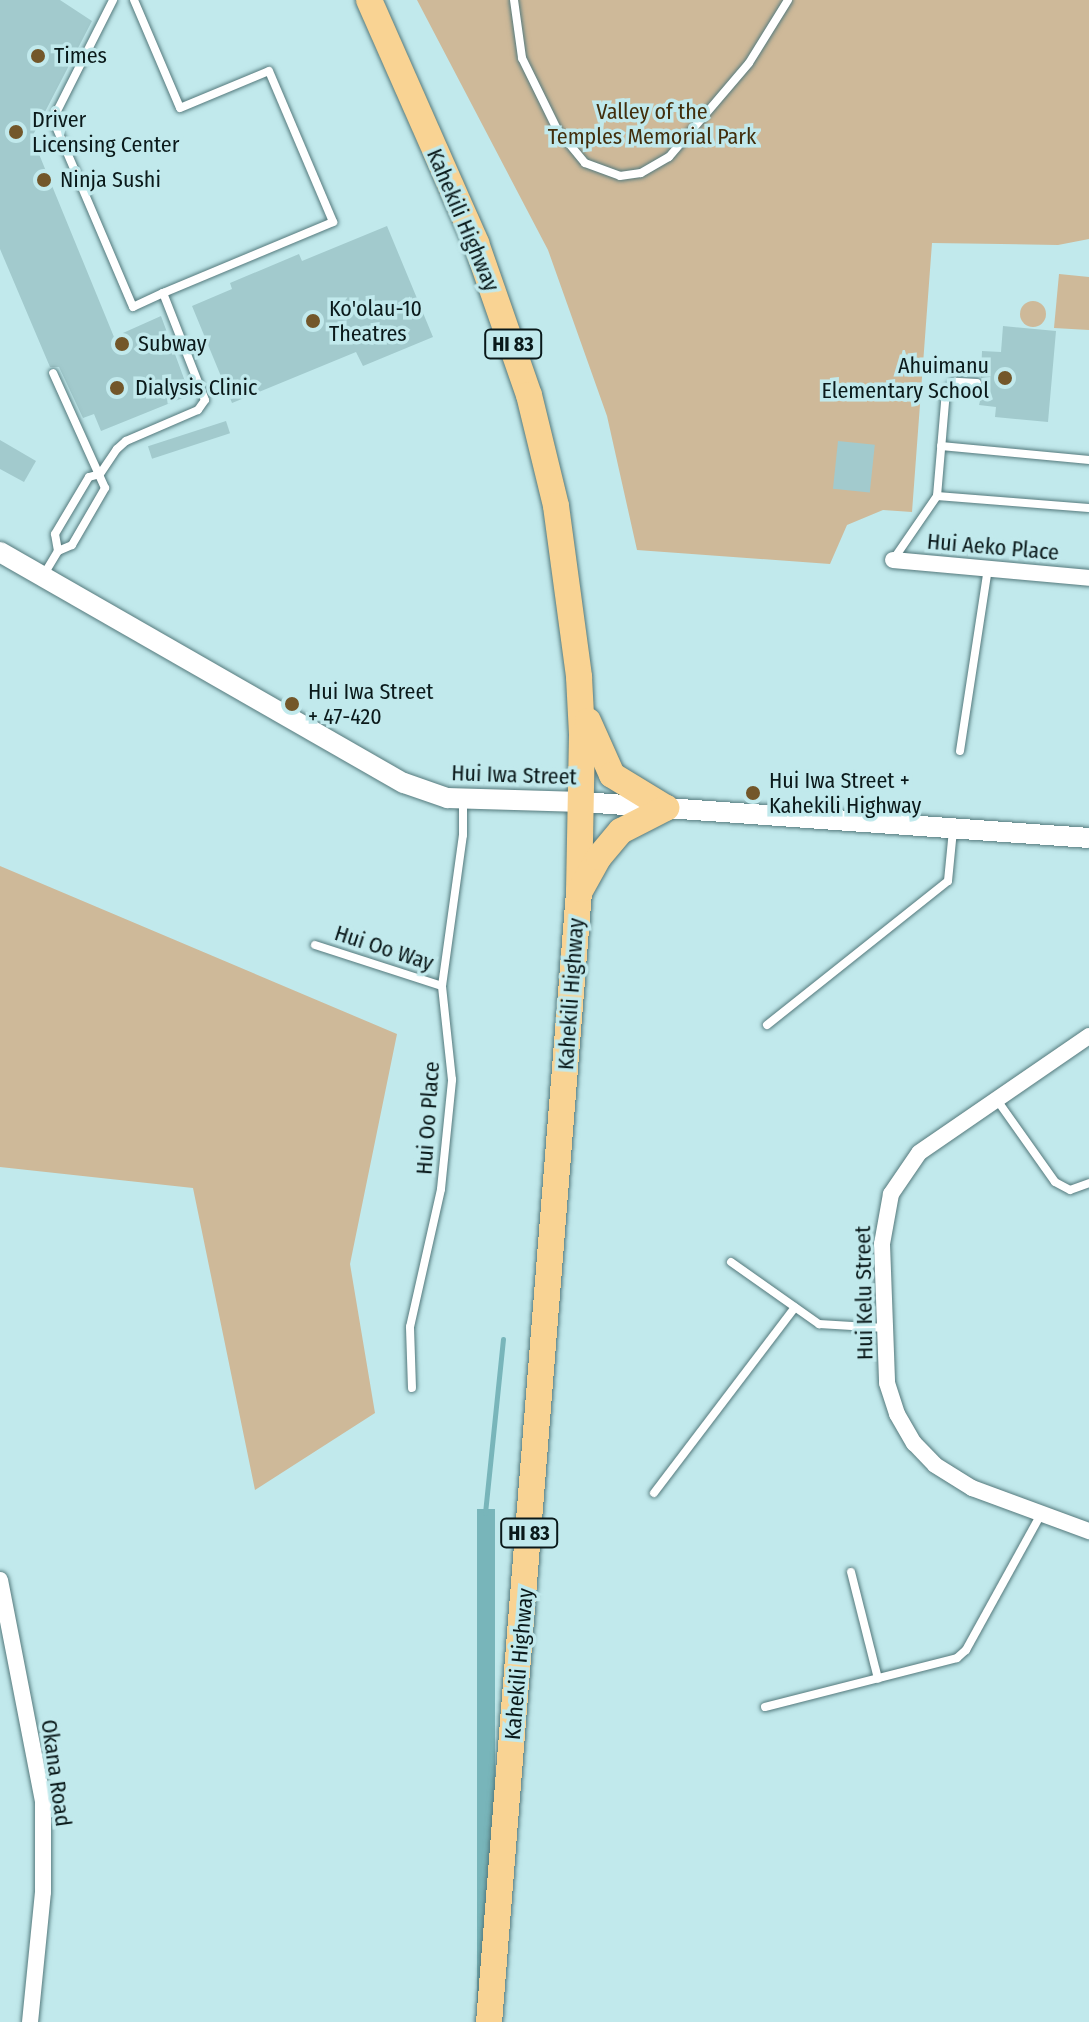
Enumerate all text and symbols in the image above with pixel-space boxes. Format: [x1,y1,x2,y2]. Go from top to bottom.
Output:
place label: Times [54,43,107,69]
marker: Times [29,47,47,65]
park label: Valley of the Temples Memorial Park [548,98,756,150]
place label: Driver Licensing Center [32,106,179,158]
marker: Driver Licensing Center [7,123,25,141]
street label: Kahekili Highway [421,145,505,295]
place label: Ninja Sushi [60,167,161,193]
marker: Ninja Sushi [35,171,53,189]
place label: Ko'olau-10 Theatres [329,295,422,346]
marker: Ko'olau-10 Theatres [304,312,322,330]
road number: HI 83 [483,328,543,360]
place label: Subway [138,331,207,357]
marker: Subway [113,335,131,353]
place label: Ahuimanu Elementary School [822,352,989,404]
marker: Ahuimanu Elementary School [996,369,1014,387]
place label: Dialysis Clinic [135,375,257,401]
marker: Dialysis Clinic [106,377,128,399]
street label: Hui Aeko Place [926,528,1060,566]
place label: Hui Iwa Street + 47-420 [308,678,433,730]
marker: Hui Iwa Street + 47-420 [283,695,301,713]
street label: Hui Iwa Street [451,760,577,790]
place label: Hui Iwa Street + Kahekili Highway [769,767,921,818]
marker: Hui Iwa Street + Kahekili Highway [744,784,762,802]
street label: Kahekili Highway [553,917,589,1071]
street label: Hui Oo Way [331,920,437,976]
street label: Hui Oo Place [411,1060,445,1176]
street label: Hui Kelu Street [850,1226,878,1360]
road number: HI 83 [499,1517,559,1549]
street label: Kahekili Highway [499,1587,539,1741]
street label: Okana Road [35,1718,77,1828]

